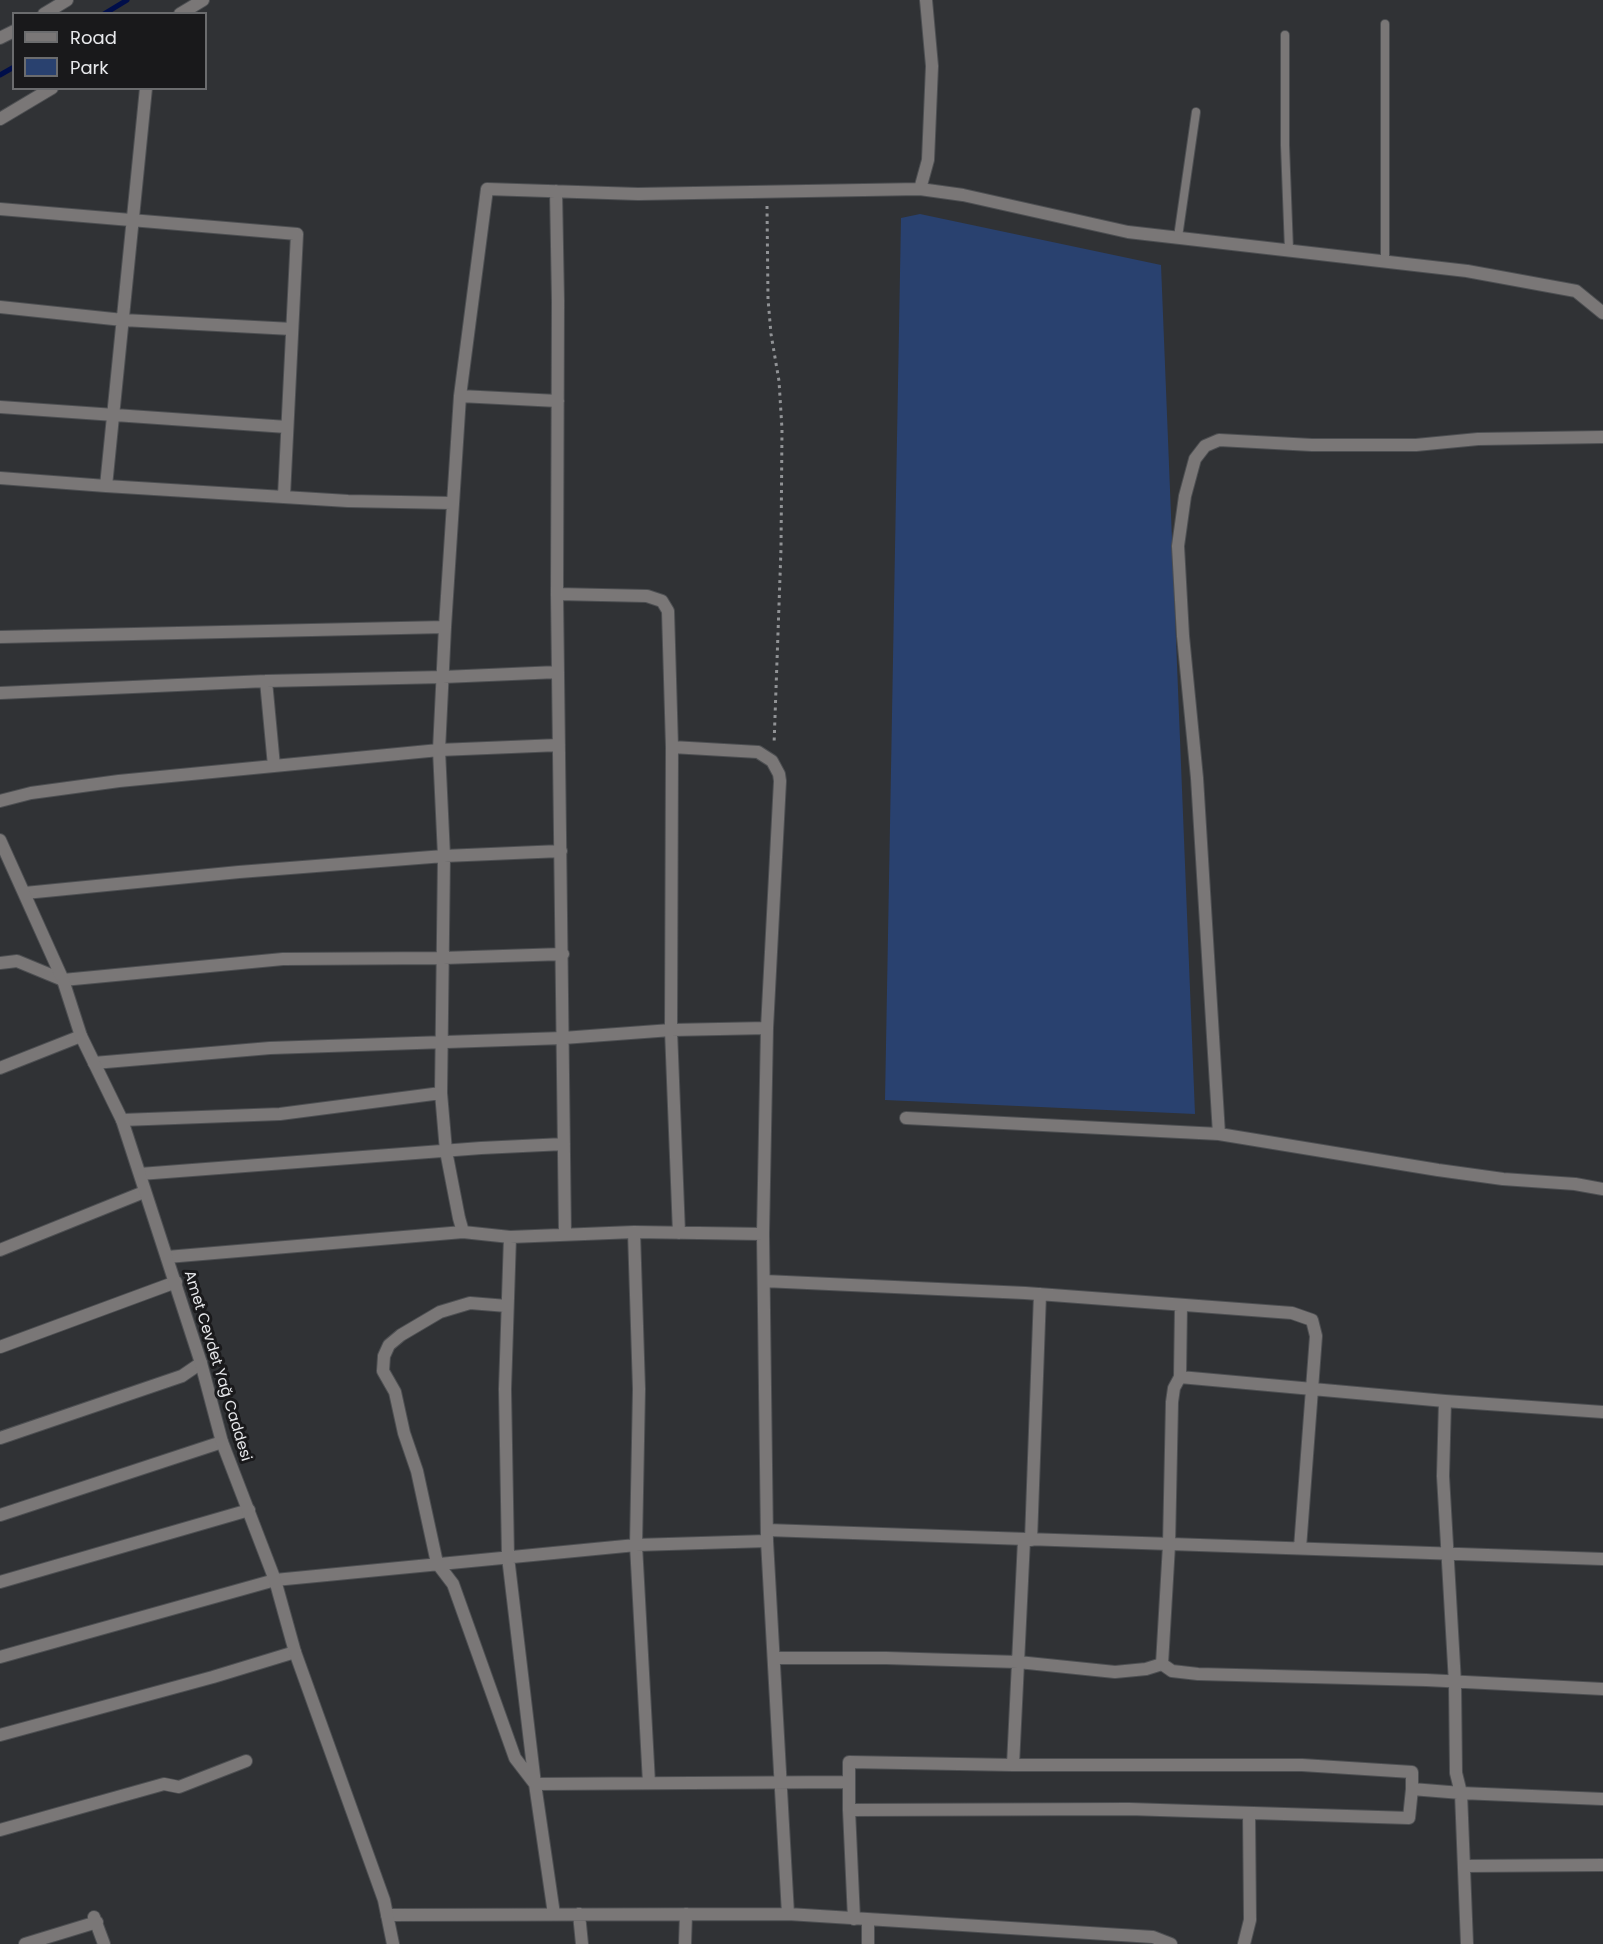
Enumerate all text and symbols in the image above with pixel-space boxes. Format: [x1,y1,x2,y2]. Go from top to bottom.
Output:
legend [12,12,207,90]
text: Road [70,25,117,50]
text: Park [70,55,109,80]
street label: Amet Cevdet Yağ Caddesi [179,1269,255,1463]

